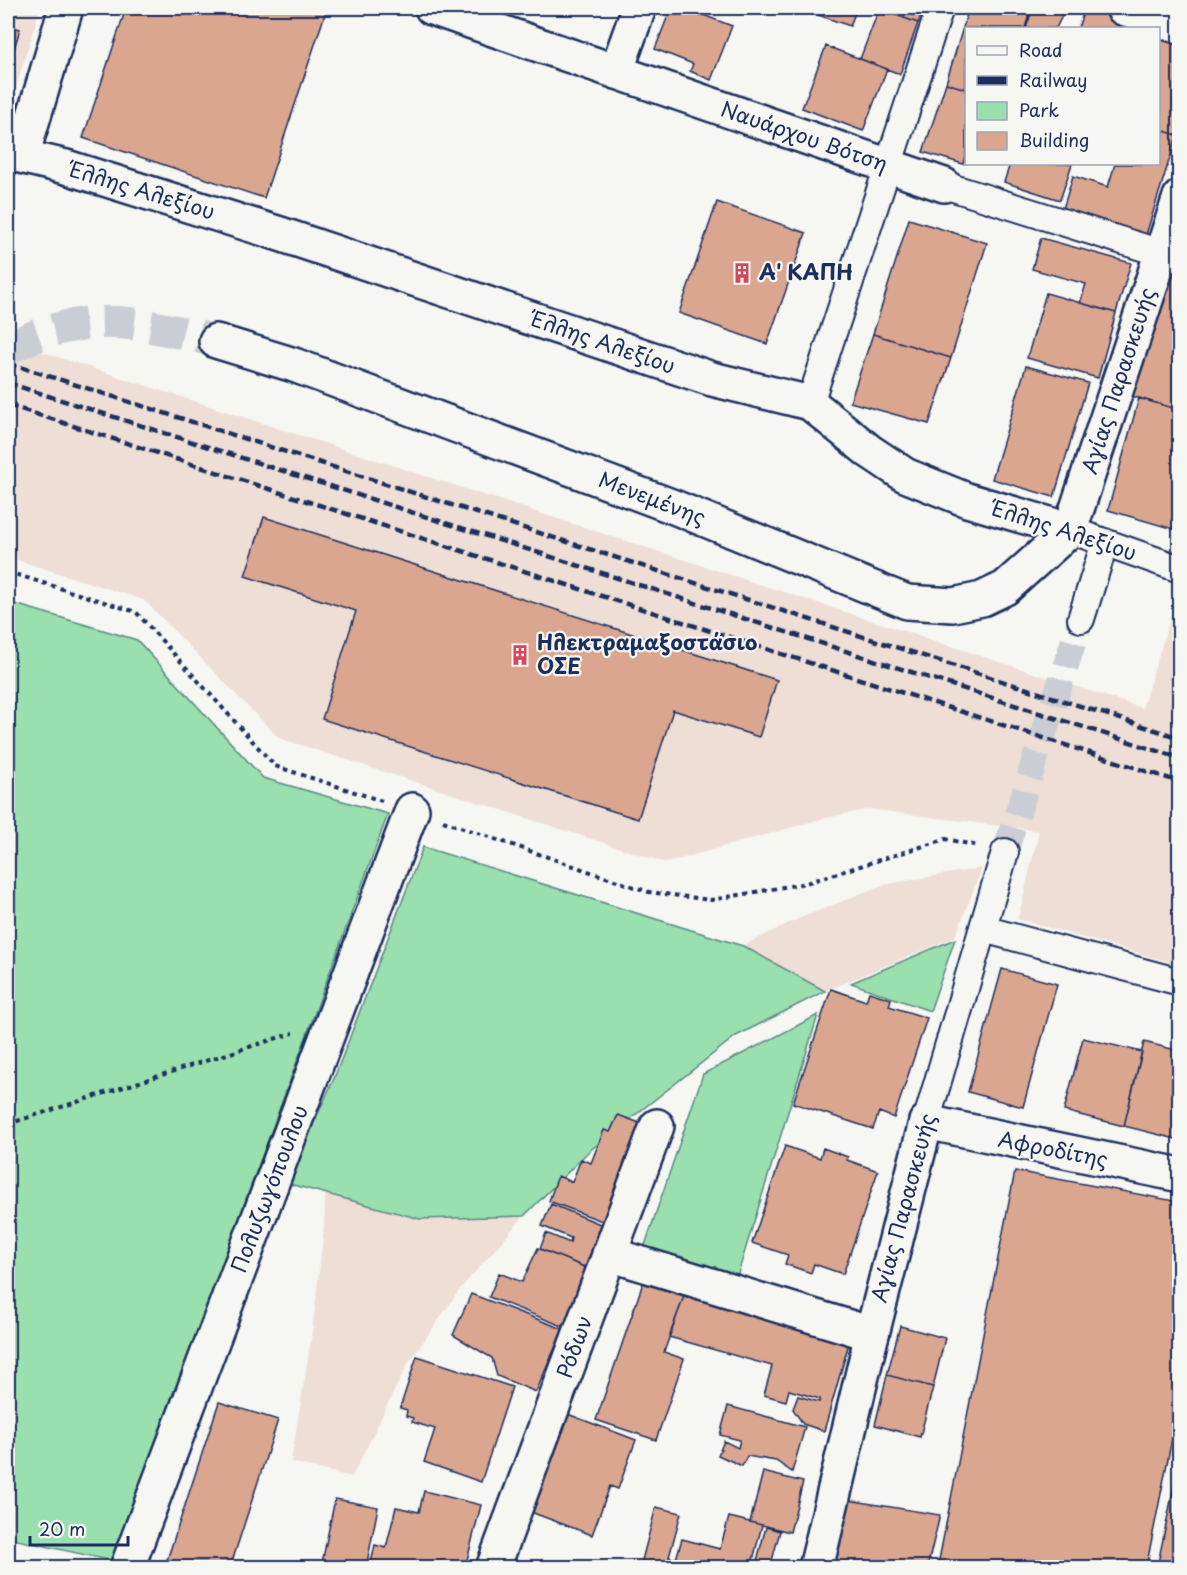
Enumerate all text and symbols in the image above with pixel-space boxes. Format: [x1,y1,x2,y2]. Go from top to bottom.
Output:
legend [965,27,1160,165]
text: Road [1019,36,1063,63]
text: Railway [1019,66,1087,93]
street label: Ναυάρχου Βότση [717,92,892,179]
text: Park [1019,96,1059,123]
text: Building [1019,126,1089,153]
street label: Έλλης Αλεξίου [63,151,219,226]
place label: Α' ΚΑΠΗ [759,255,853,287]
building icon: Α' ΚΑΠΗ [730,261,754,285]
street label: Αγίας Παρασκευής [1072,283,1162,478]
street label: Έλλης Αλεξίου [524,300,680,381]
street label: Μενεμένης [595,462,711,532]
street label: Έλλης Αλεξίου [985,490,1141,568]
place label: Ηλεκτραμαξοστάσιο ΟΣΕ [537,625,757,681]
building icon: Ηλεκτραμαξοστάσιο ΟΣΕ [508,643,532,667]
street label: Πολυζωγόπουλου [221,1100,315,1277]
street label: Αγίας Παρασκευής [861,1109,943,1305]
street label: Αφροδίτης [996,1122,1111,1174]
street label: Ρόδων [547,1311,599,1382]
scale bar [30,1509,128,1547]
text: 20 m [39,1515,85,1542]

